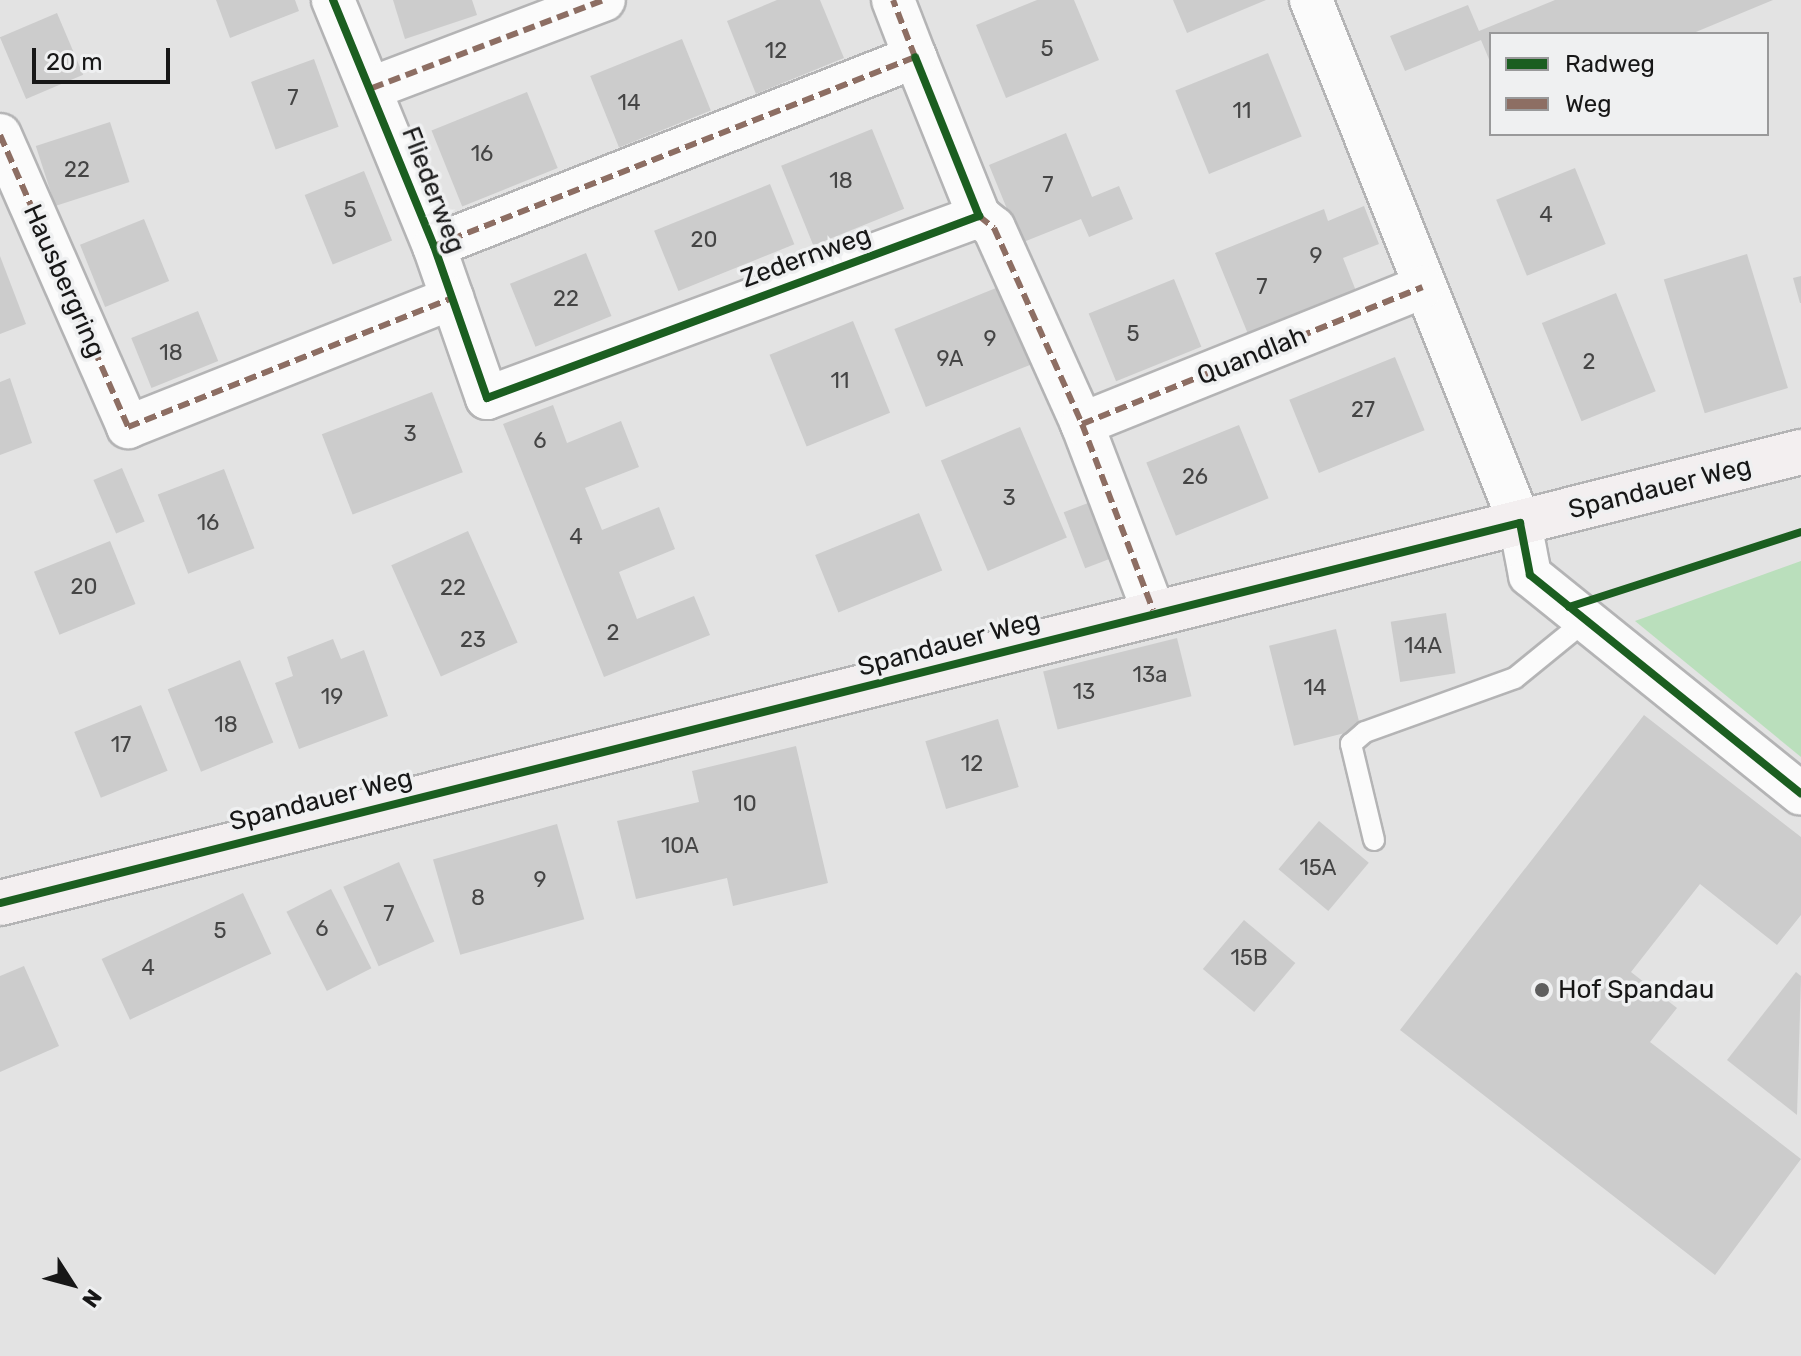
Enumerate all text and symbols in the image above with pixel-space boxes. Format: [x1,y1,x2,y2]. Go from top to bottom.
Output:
scale bar [36,32,174,82]
legend [1489,32,1769,136]
house number: 5 [1040,36,1054,62]
house number: 12 [765,38,787,64]
text: 20 m [46,48,103,76]
text: Radweg [1565,50,1655,78]
house number: 7 [287,85,299,111]
house number: 14 [617,90,641,116]
text: Weg [1565,90,1612,118]
house number: 11 [1233,98,1251,124]
street label: Fliederweg [395,122,471,258]
house number: 16 [471,141,493,167]
house number: 22 [64,157,90,183]
house number: 18 [829,168,853,194]
house number: 7 [1042,172,1054,198]
house number: 5 [343,197,357,223]
street label: Hausbergring [16,200,112,362]
house number: 4 [1539,202,1553,228]
street label: Zedernweg [737,219,875,295]
house number: 20 [691,227,717,253]
house number: 9 [1309,243,1323,269]
house number: 7 [1256,274,1268,300]
house number: 22 [553,286,579,312]
street label: Quandlah [1193,320,1311,392]
house number: 5 [1126,321,1140,347]
house number: 9 [983,326,997,352]
house number: 18 [159,340,183,366]
house number: 9A [937,346,963,372]
house number: 2 [1583,349,1595,375]
house number: 11 [831,368,849,394]
house number: 27 [1351,397,1375,423]
house number: 3 [403,421,417,447]
house number: 6 [533,428,547,454]
street label: Spandauer Weg [1565,450,1755,526]
house number: 26 [1182,464,1208,490]
house number: 3 [1002,485,1016,511]
house number: 16 [197,510,219,536]
house number: 4 [569,524,583,550]
house number: 20 [71,574,97,600]
house number: 22 [440,575,466,601]
street label: Spandauer Weg [854,605,1044,683]
house number: 2 [607,620,619,646]
house number: 23 [460,627,486,653]
house number: 14A [1404,633,1442,659]
house number: 13a [1133,662,1167,688]
house number: 14 [1303,675,1327,701]
house number: 13 [1073,679,1095,705]
house number: 19 [321,684,343,710]
house number: 18 [214,712,238,738]
house number: 17 [111,732,131,758]
house number: 12 [961,751,983,777]
street label: Spandauer Weg [226,762,416,838]
house number: 10 [733,791,757,817]
house number: 10A [661,833,699,859]
house number: 15A [1299,855,1337,881]
house number: 9 [533,867,547,893]
house number: 8 [471,885,485,911]
house number: 7 [383,901,395,927]
house number: 6 [315,916,329,942]
house number: 5 [213,918,227,944]
house number: 15B [1230,945,1268,971]
house number: 4 [141,955,155,981]
place label: Hof Spandau [1558,974,1715,1006]
marker: Hof Spandau [1533,981,1551,999]
north arrow [32,1244,112,1324]
text: N [76,1284,107,1313]

